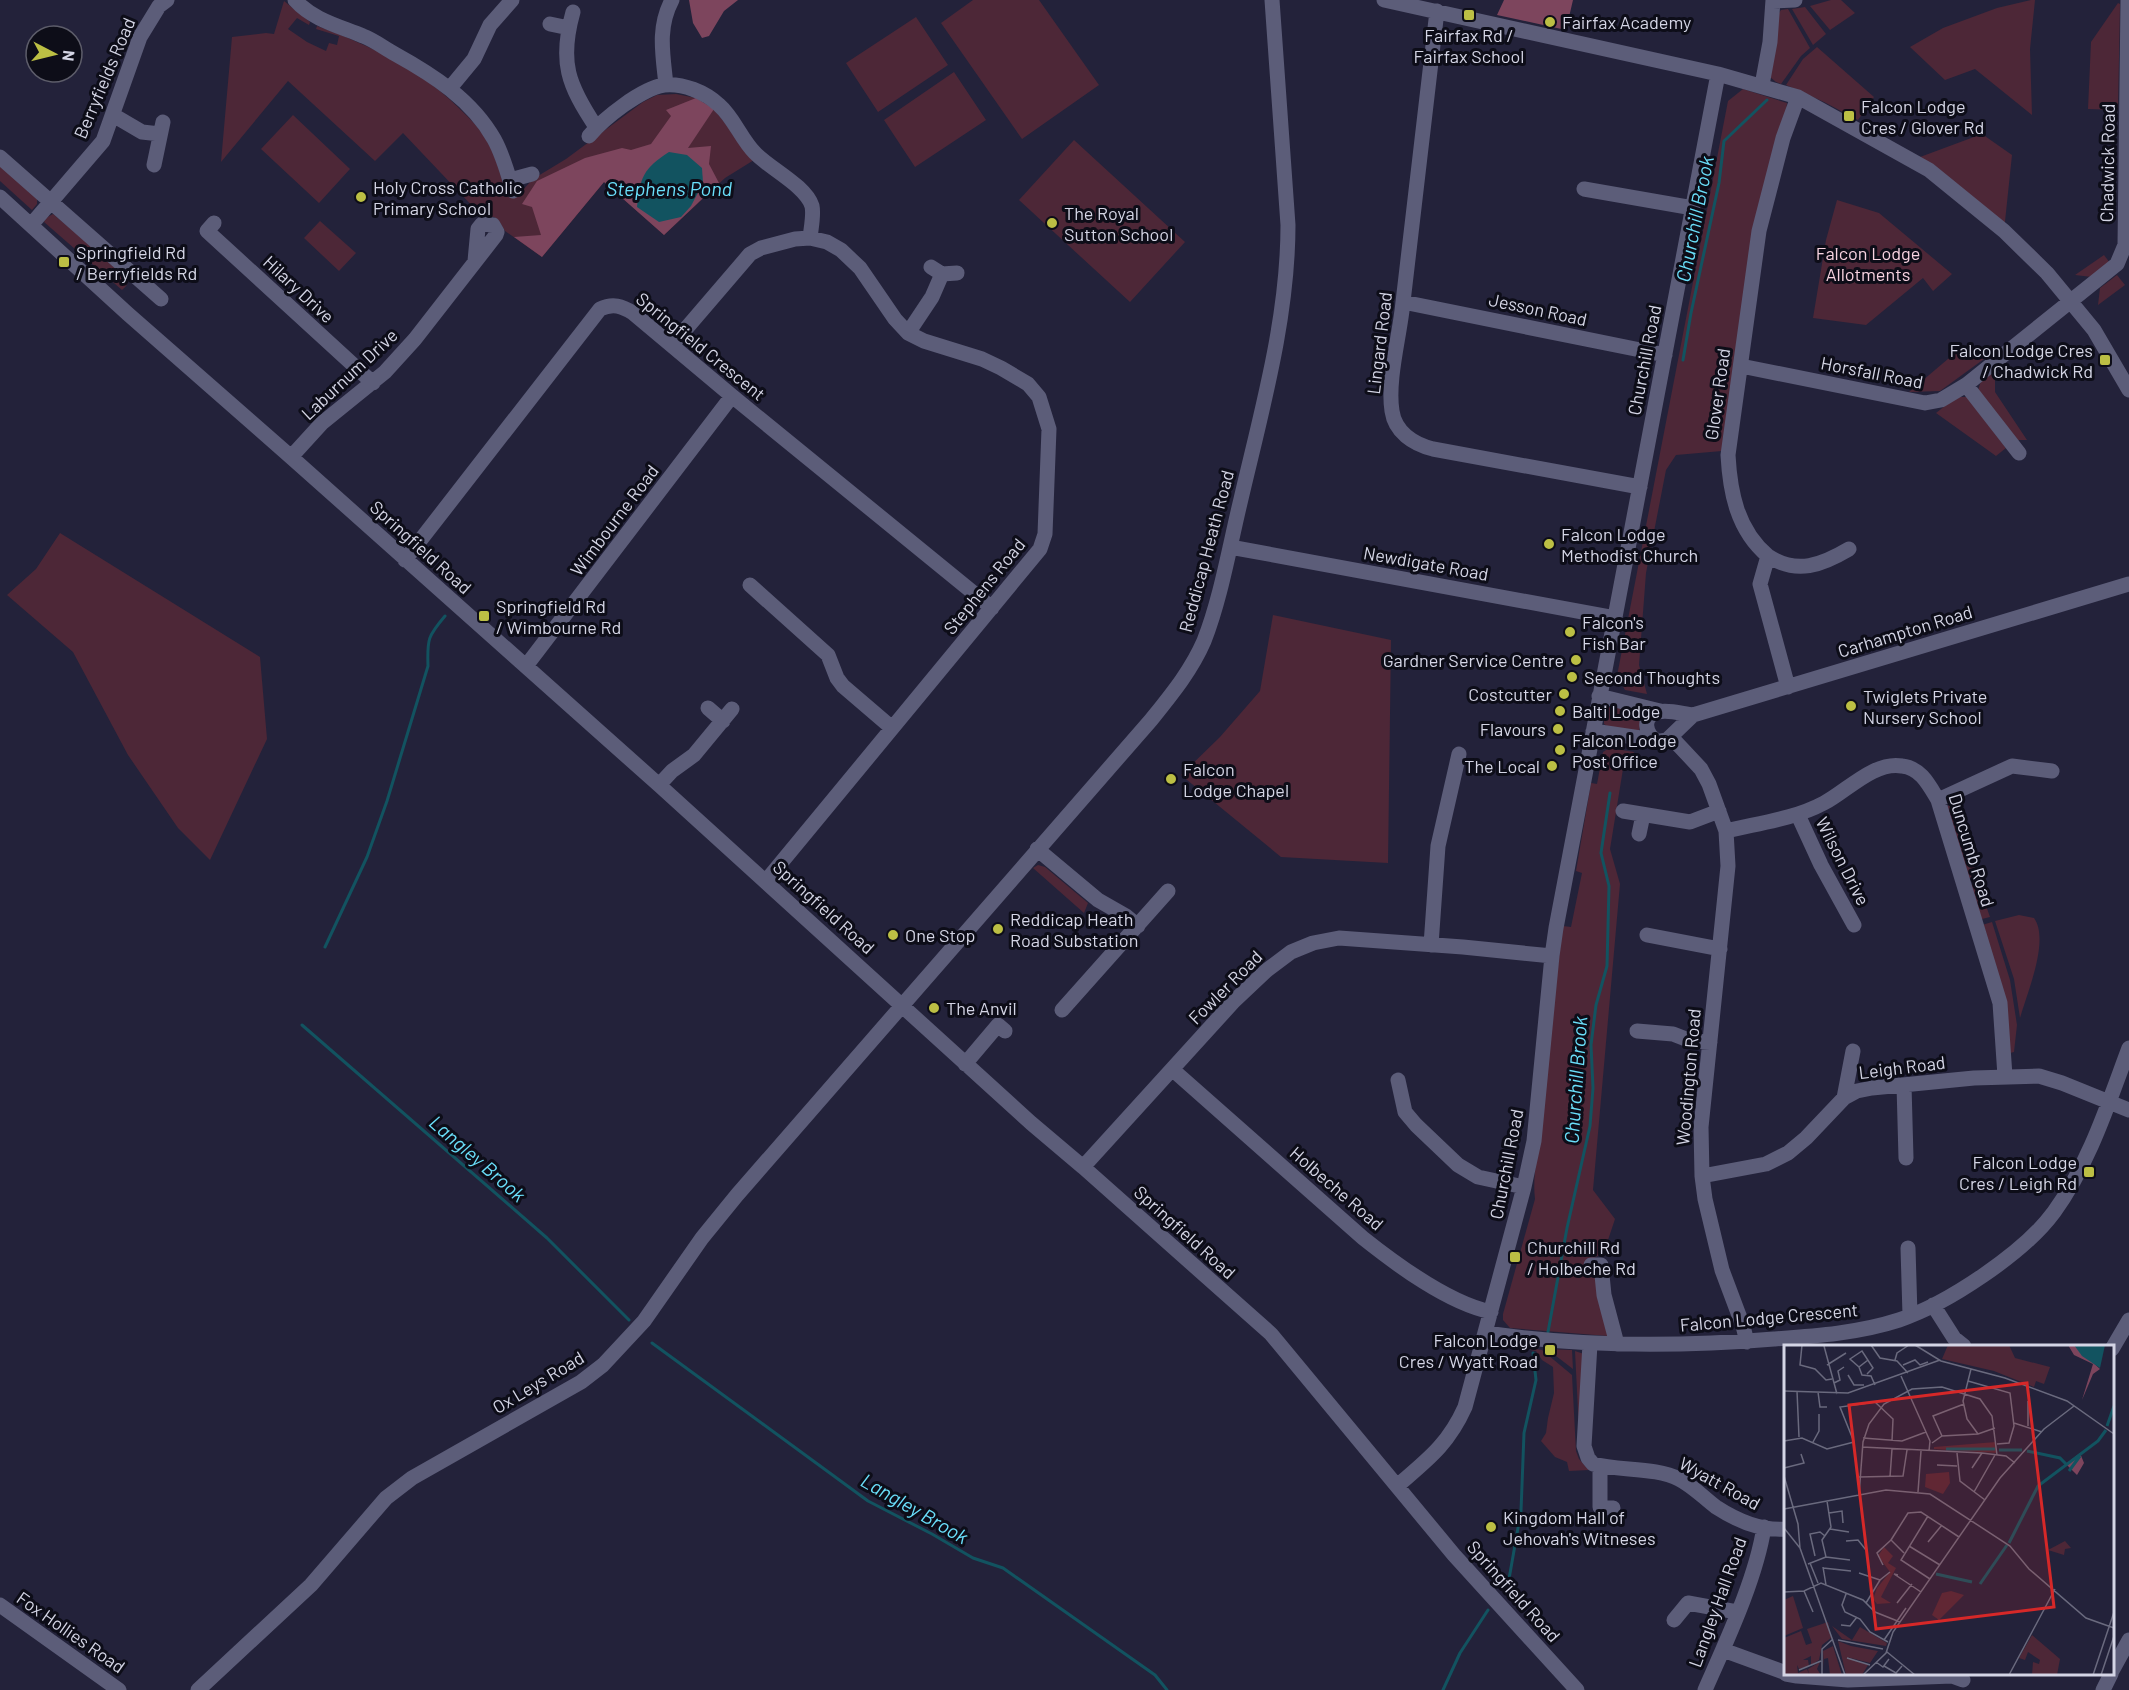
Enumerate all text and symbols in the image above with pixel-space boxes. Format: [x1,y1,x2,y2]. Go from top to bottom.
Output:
marker: Fairfax Rd / Fairfax School [1462,8,1476,22]
place label: Fairfax Academy [1562,11,1691,33]
street label: Berryfields Road [69,14,139,142]
marker: Fairfax Academy [1543,15,1557,29]
north arrow [24,24,84,84]
place label: Fairfax Rd / Fairfax School [1414,24,1524,67]
text: N [59,49,79,62]
place label: Falcon Lodge Cres / Glover Rd [1861,95,1984,138]
street label: Chadwick Road [2095,103,2119,223]
marker: Falcon Lodge Cres / Glover Rd [1842,109,1856,123]
water label: Churchill Brook [1670,154,1718,284]
place label: Holy Cross Catholic Primary School [373,176,522,219]
water label: Stephens Pond [606,176,732,200]
marker: Holy Cross Catholic Primary School [354,190,368,204]
place label: The Royal Sutton School [1064,202,1173,245]
marker: The Royal Sutton School [1045,216,1059,230]
place label: Springfield Rd / Berryfields Rd [76,241,197,284]
park label: Falcon Lodge Allotments [1816,242,1920,285]
street label: Hilary Drive [259,251,339,327]
marker: Springfield Rd / Berryfields Rd [57,255,71,269]
street label: Springfield Crescent [632,287,770,405]
street label: Jesson Road [1487,288,1589,330]
street label: Lingard Road [1362,291,1396,395]
street label: Churchill Road [1623,303,1665,417]
street label: Laburnum Drive [296,324,402,424]
place label: Falcon Lodge Cres / Chadwick Rd [1949,339,2093,382]
street label: Glover Road [1700,347,1734,441]
street label: Horsfall Road [1819,351,1925,393]
marker: Falcon Lodge Cres / Chadwick Rd [2098,353,2112,367]
street label: Wimbourne Road [565,460,663,580]
street label: Reddicap Heath Road [1174,468,1238,634]
street label: Springfield Road [366,496,476,598]
place label: Falcon Lodge Methodist Church [1561,523,1698,566]
street label: Stephens Road [939,534,1029,638]
marker: Falcon Lodge Methodist Church [1542,537,1556,551]
street label: Newdigate Road [1362,541,1490,585]
place label: Springfield Rd / Wimbourne Rd [496,595,621,638]
street label: Carhampton Road [1835,600,1975,662]
marker: Springfield Rd / Wimbourne Rd [477,609,491,623]
place label: Falcon's Fish Bar [1582,611,1646,654]
marker: Falcon's Fish Bar [1563,625,1577,639]
place label: Gardner Service Centre [1383,649,1564,671]
marker: Gardner Service Centre [1569,653,1583,667]
place label: Second Thoughts [1584,666,1720,688]
marker: Second Thoughts [1565,670,1579,684]
place label: Costcutter [1468,683,1552,705]
place label: Twiglets Private Nursery School [1863,685,1987,728]
marker: Costcutter [1557,687,1571,701]
marker: Twiglets Private Nursery School [1844,699,1858,713]
place label: Balti Lodge [1572,700,1660,722]
marker: Balti Lodge [1553,704,1567,718]
place label: Flavours [1480,718,1546,740]
marker: Flavours [1551,722,1565,736]
place label: Falcon Lodge Post Office [1572,729,1677,772]
marker: Falcon Lodge Post Office [1553,743,1567,757]
place label: The Local [1464,755,1540,777]
place label: Falcon Lodge Chapel [1183,758,1289,801]
marker: The Local [1545,759,1559,773]
marker: Falcon Lodge Chapel [1164,772,1178,786]
street label: Duncumb Road [1944,791,2000,909]
street label: Wilson Drive [1811,813,1875,909]
street label: Springfield Road [769,856,879,958]
place label: Reddicap Heath Road Substation [1010,908,1138,951]
marker: Reddicap Heath Road Substation [991,922,1005,936]
place label: One Stop [905,924,976,946]
marker: One Stop [886,928,900,942]
street label: Fowler Road [1183,945,1267,1029]
place label: The Anvil [946,997,1017,1019]
marker: The Anvil [927,1001,941,1015]
street label: Woodington Road [1671,1008,1705,1146]
water label: Churchill Brook [1559,1015,1591,1145]
street label: Leigh Road [1857,1051,1947,1083]
street label: Churchill Road [1485,1107,1527,1221]
water label: Langley Brook [425,1110,531,1207]
street label: Holbeche Road [1286,1141,1388,1235]
place label: Falcon Lodge Cres / Leigh Rd [1959,1151,2077,1194]
marker: Falcon Lodge Cres / Leigh Rd [2082,1165,2096,1179]
street label: Springfield Road [1130,1181,1240,1283]
place label: Churchill Rd / Holbeche Rd [1527,1236,1636,1279]
marker: Churchill Rd / Holbeche Rd [1508,1250,1522,1264]
street label: Falcon Lodge Crescent [1679,1298,1859,1336]
place label: Falcon Lodge Cres / Wyatt Road [1399,1329,1538,1372]
marker: Falcon Lodge Cres / Wyatt Road [1543,1343,1557,1357]
inset map [1784,1345,2114,1675]
street label: Ox Leys Road [488,1346,588,1418]
street label: Wyatt Road [1676,1452,1764,1514]
water label: Langley Brook [857,1468,973,1548]
place label: Kingdom Hall of Jehovah's Witneses [1503,1506,1656,1549]
marker: Kingdom Hall of Jehovah's Witneses [1484,1520,1498,1534]
street label: Langley Hall Road [1683,1534,1751,1670]
street label: Springfield Road [1463,1536,1565,1646]
street label: Fox Hollies Road [13,1587,129,1677]

